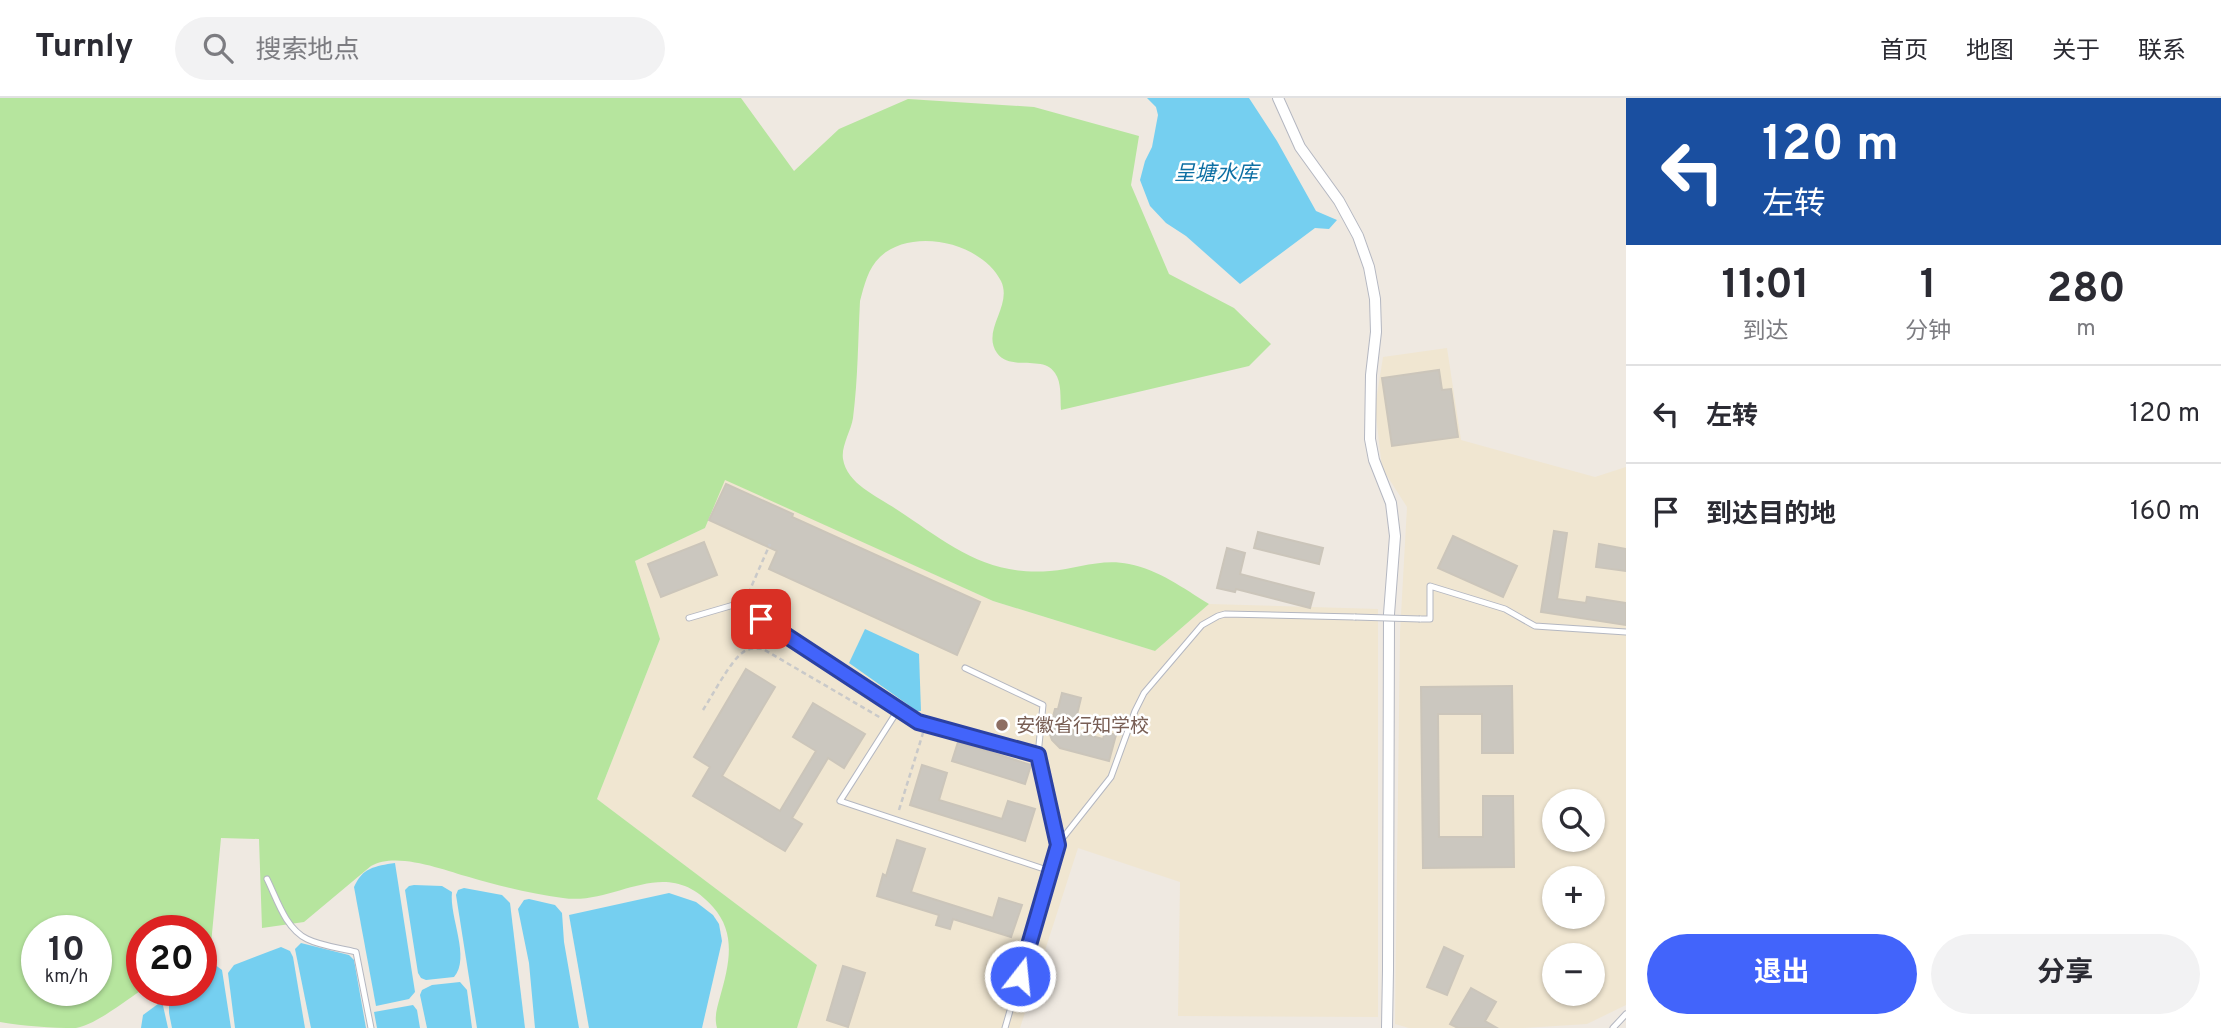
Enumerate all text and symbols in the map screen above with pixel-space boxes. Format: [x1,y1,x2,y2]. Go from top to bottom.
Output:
search box [175,17,665,80]
text: Turnly [35,27,133,69]
icon: search [199,29,237,67]
text: 搜索地点 [255,35,359,68]
text: 首页 [1880,37,1928,67]
text: 地图 [1966,37,2014,67]
text: 关于 [2052,37,2100,67]
text: 联系 [2138,37,2186,67]
text: 120 m [1762,116,1899,178]
icon: left [1647,126,1738,217]
water label: 呈塘水库 [1174,161,1261,188]
text: 左转 [1762,186,1826,226]
text: 11:01 [1721,260,1810,313]
text: 1 [1920,260,1936,313]
text: 280 [2047,264,2126,317]
text: m [2076,315,2096,344]
text: 到达 [1743,318,1789,347]
text: 分钟 [1905,318,1951,347]
icon: left [1647,395,1685,433]
text: 120 m [2130,398,2200,431]
text: 左转 [1706,401,1758,434]
icon: arrive [1647,493,1685,531]
text: 160 m [2130,496,2200,529]
text: 到达目的地 [1706,499,1836,532]
pin [731,589,791,649]
icon: arrive [742,600,780,638]
place label: 安徽省行知学校 [1016,715,1149,739]
marker: 安徽省行知学校 [994,717,1010,733]
map controls [1542,789,1605,1006]
button: search [1542,789,1605,852]
button: + [1542,866,1605,929]
speed limit sign: 20 [126,915,217,1006]
text: 10 [48,929,85,973]
button: 退出 [1647,934,1917,1014]
button: 分享 [1931,934,2200,1014]
position arrow [983,939,1057,1013]
button: − [1542,943,1605,1006]
text: km/h [45,966,88,989]

